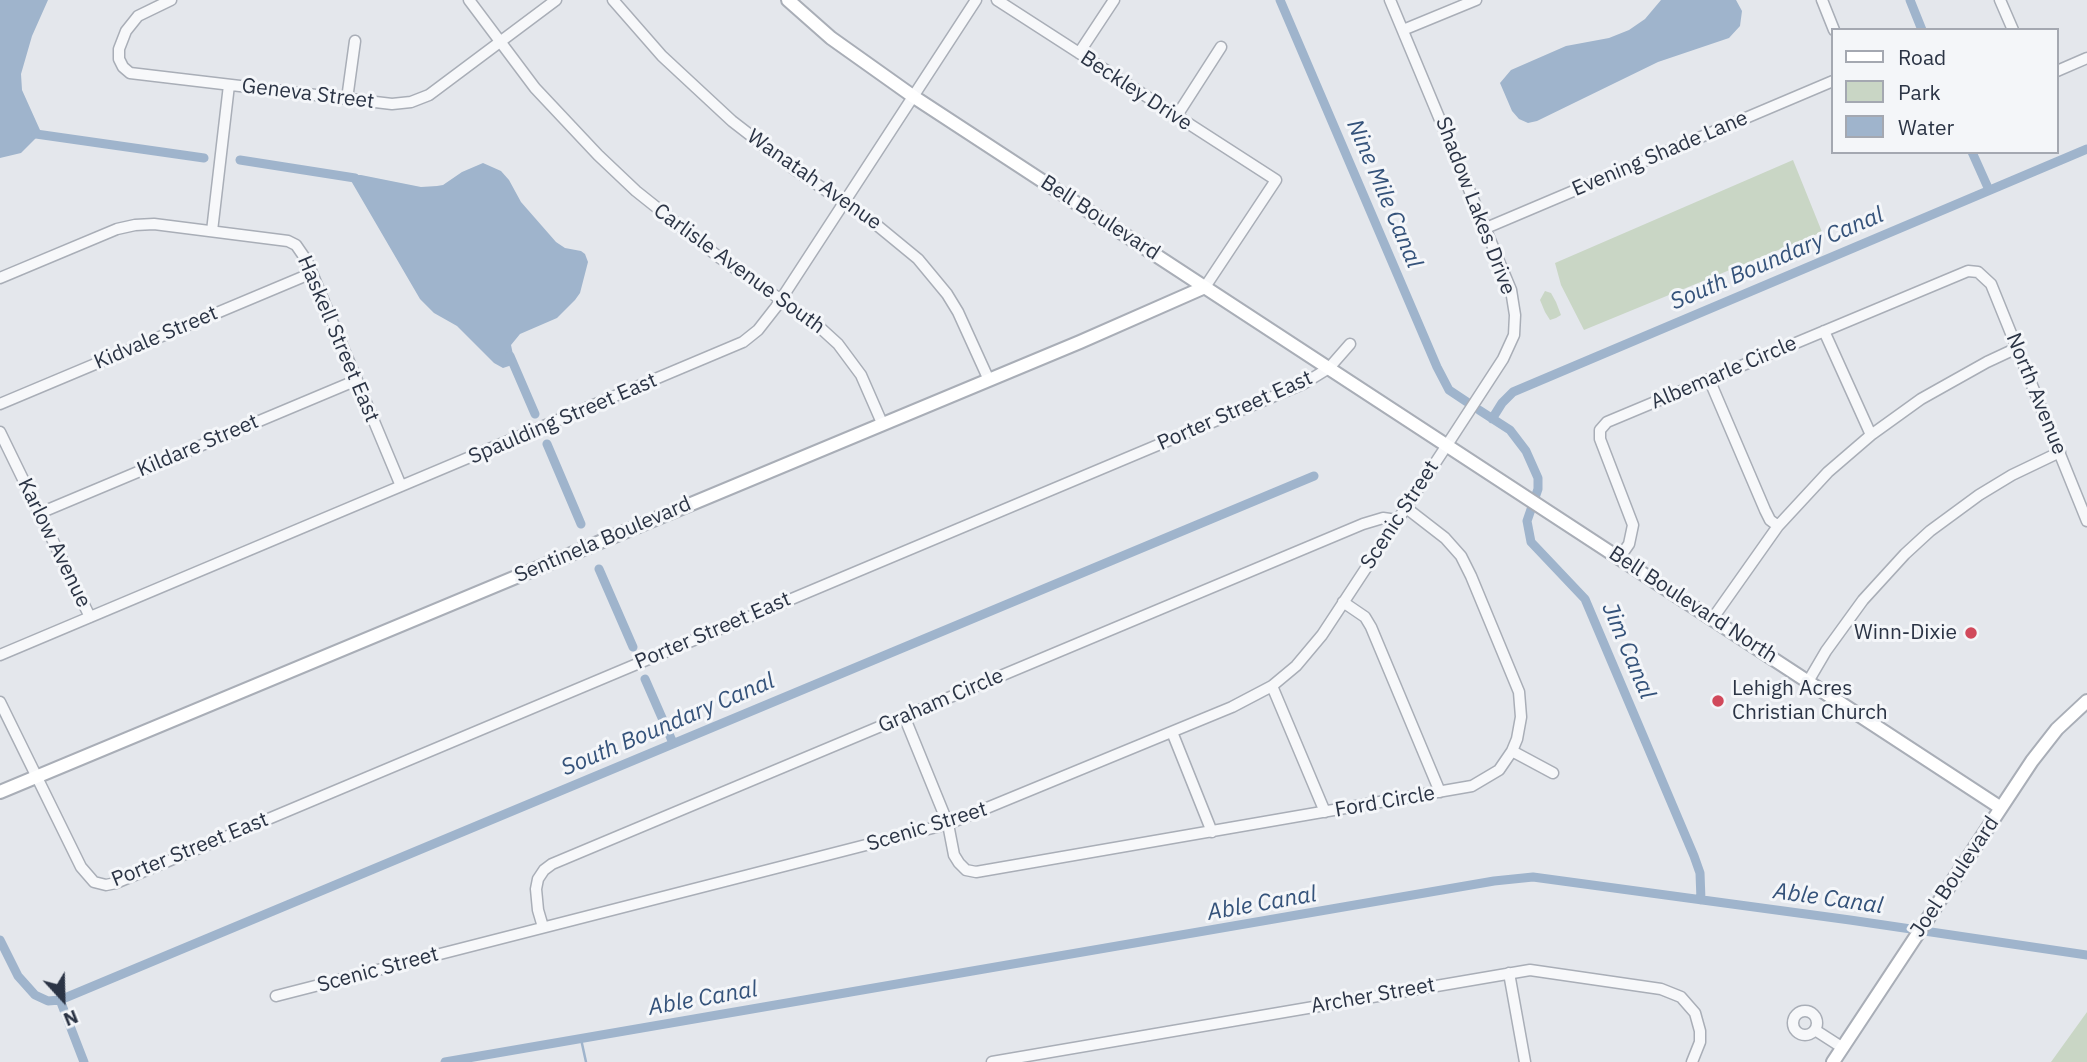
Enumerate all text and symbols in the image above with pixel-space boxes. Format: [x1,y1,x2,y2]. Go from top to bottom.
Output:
legend [1832,28,2059,154]
text: Road [1898,43,1946,71]
street label: Beckley Drive [1075,46,1197,136]
street label: Geneva Street [240,73,376,115]
text: Park [1898,78,1941,106]
street label: Evening Shade Lane [1568,106,1752,202]
text: Water [1898,113,1954,141]
street label: Shadow Lakes Drive [1430,114,1520,298]
water label: Nine Mile Canal [1340,116,1428,272]
street label: Wanatah Avenue [742,124,886,236]
street label: Bell Boulevard [1036,170,1164,266]
street label: Carlisle Avenue South [648,198,830,340]
water label: South Boundary Canal [1666,202,1888,316]
street label: Haskell Street East [292,252,384,426]
street label: Kidvale Street [90,301,222,375]
street label: North Avenue [2000,330,2072,458]
street label: Albemarle Circle [1647,331,1801,415]
street label: Porter Street East [1154,366,1316,456]
street label: Spaulding Street East [465,368,661,470]
street label: Kildare Street [134,409,262,483]
street label: Scenic Street [1356,456,1444,574]
street label: Karlow Avenue [12,474,96,612]
street label: Sentinela Boulevard [511,491,695,589]
street label: Bell Boulevard North [1604,541,1782,669]
street label: Porter Street East [631,587,795,675]
water label: Jim Canal [1595,599,1661,703]
place label: Winn-Dixie [1854,620,1957,646]
marker: Winn-Dixie [1963,625,1979,641]
street label: Graham Circle [875,663,1007,739]
water label: South Boundary Canal [557,668,779,782]
place label: Lehigh Acres Christian Church [1732,676,1888,726]
marker: Lehigh Acres Christian Church [1710,693,1726,709]
street label: Ford Circle [1333,781,1437,823]
street label: Scenic Street [864,797,990,857]
street label: Porter Street East [108,807,272,893]
street label: Joel Boulevard [1905,812,2005,942]
water label: Able Canal [1771,878,1885,920]
water label: Able Canal [1205,881,1319,927]
street label: Scenic Street [315,942,441,998]
north arrow [28,964,98,1034]
street label: Archer Street [1309,973,1437,1019]
water label: Able Canal [646,976,760,1022]
text: N [60,1005,82,1032]

